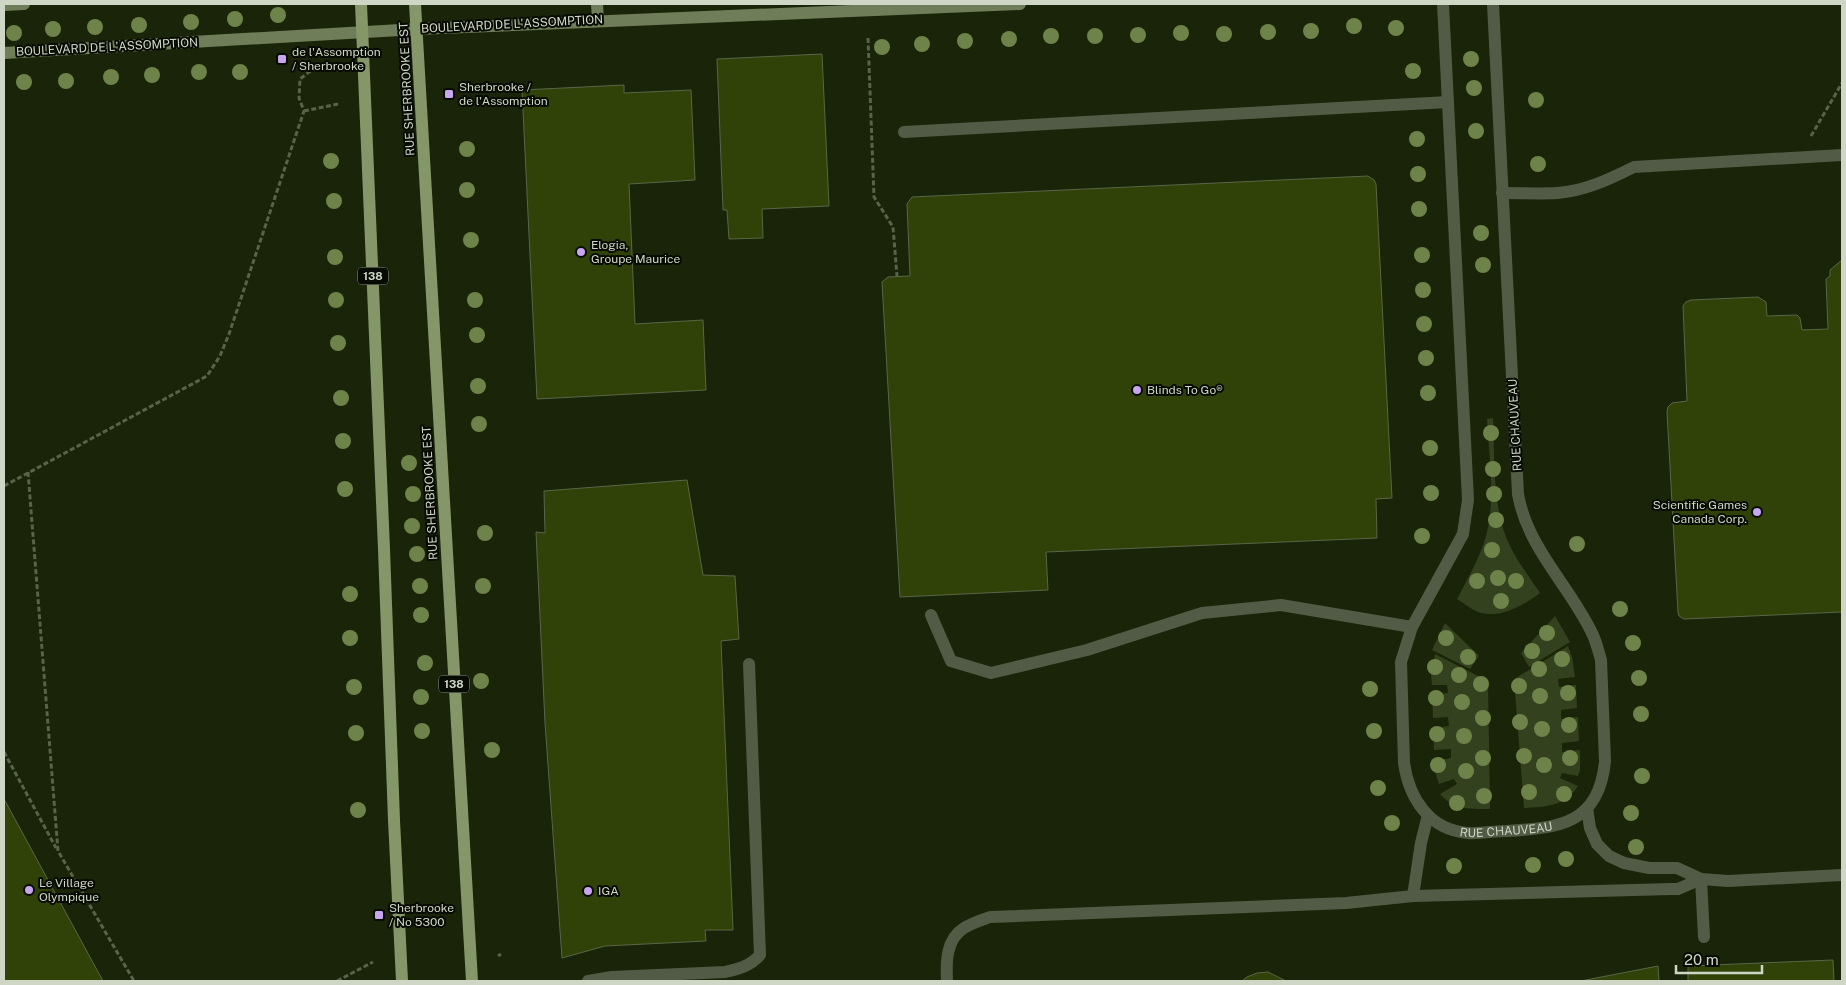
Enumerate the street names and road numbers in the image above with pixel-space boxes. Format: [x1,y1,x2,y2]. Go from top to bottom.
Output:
street label: BOULEVARD DE L'ASSOMPTION [421,12,603,36]
street label: RUE SHERBROOKE EST [396,22,418,156]
street label: BOULEVARD DE L'ASSOMPTION [16,35,198,59]
road number: 138 [358,268,388,284]
street label: RUE CHAUVEAU [1506,378,1524,472]
street label: RUE SHERBROOKE EST [419,426,441,560]
road number: 138 [439,676,469,692]
street label: RUE CHAUVEAU [1459,819,1554,840]

